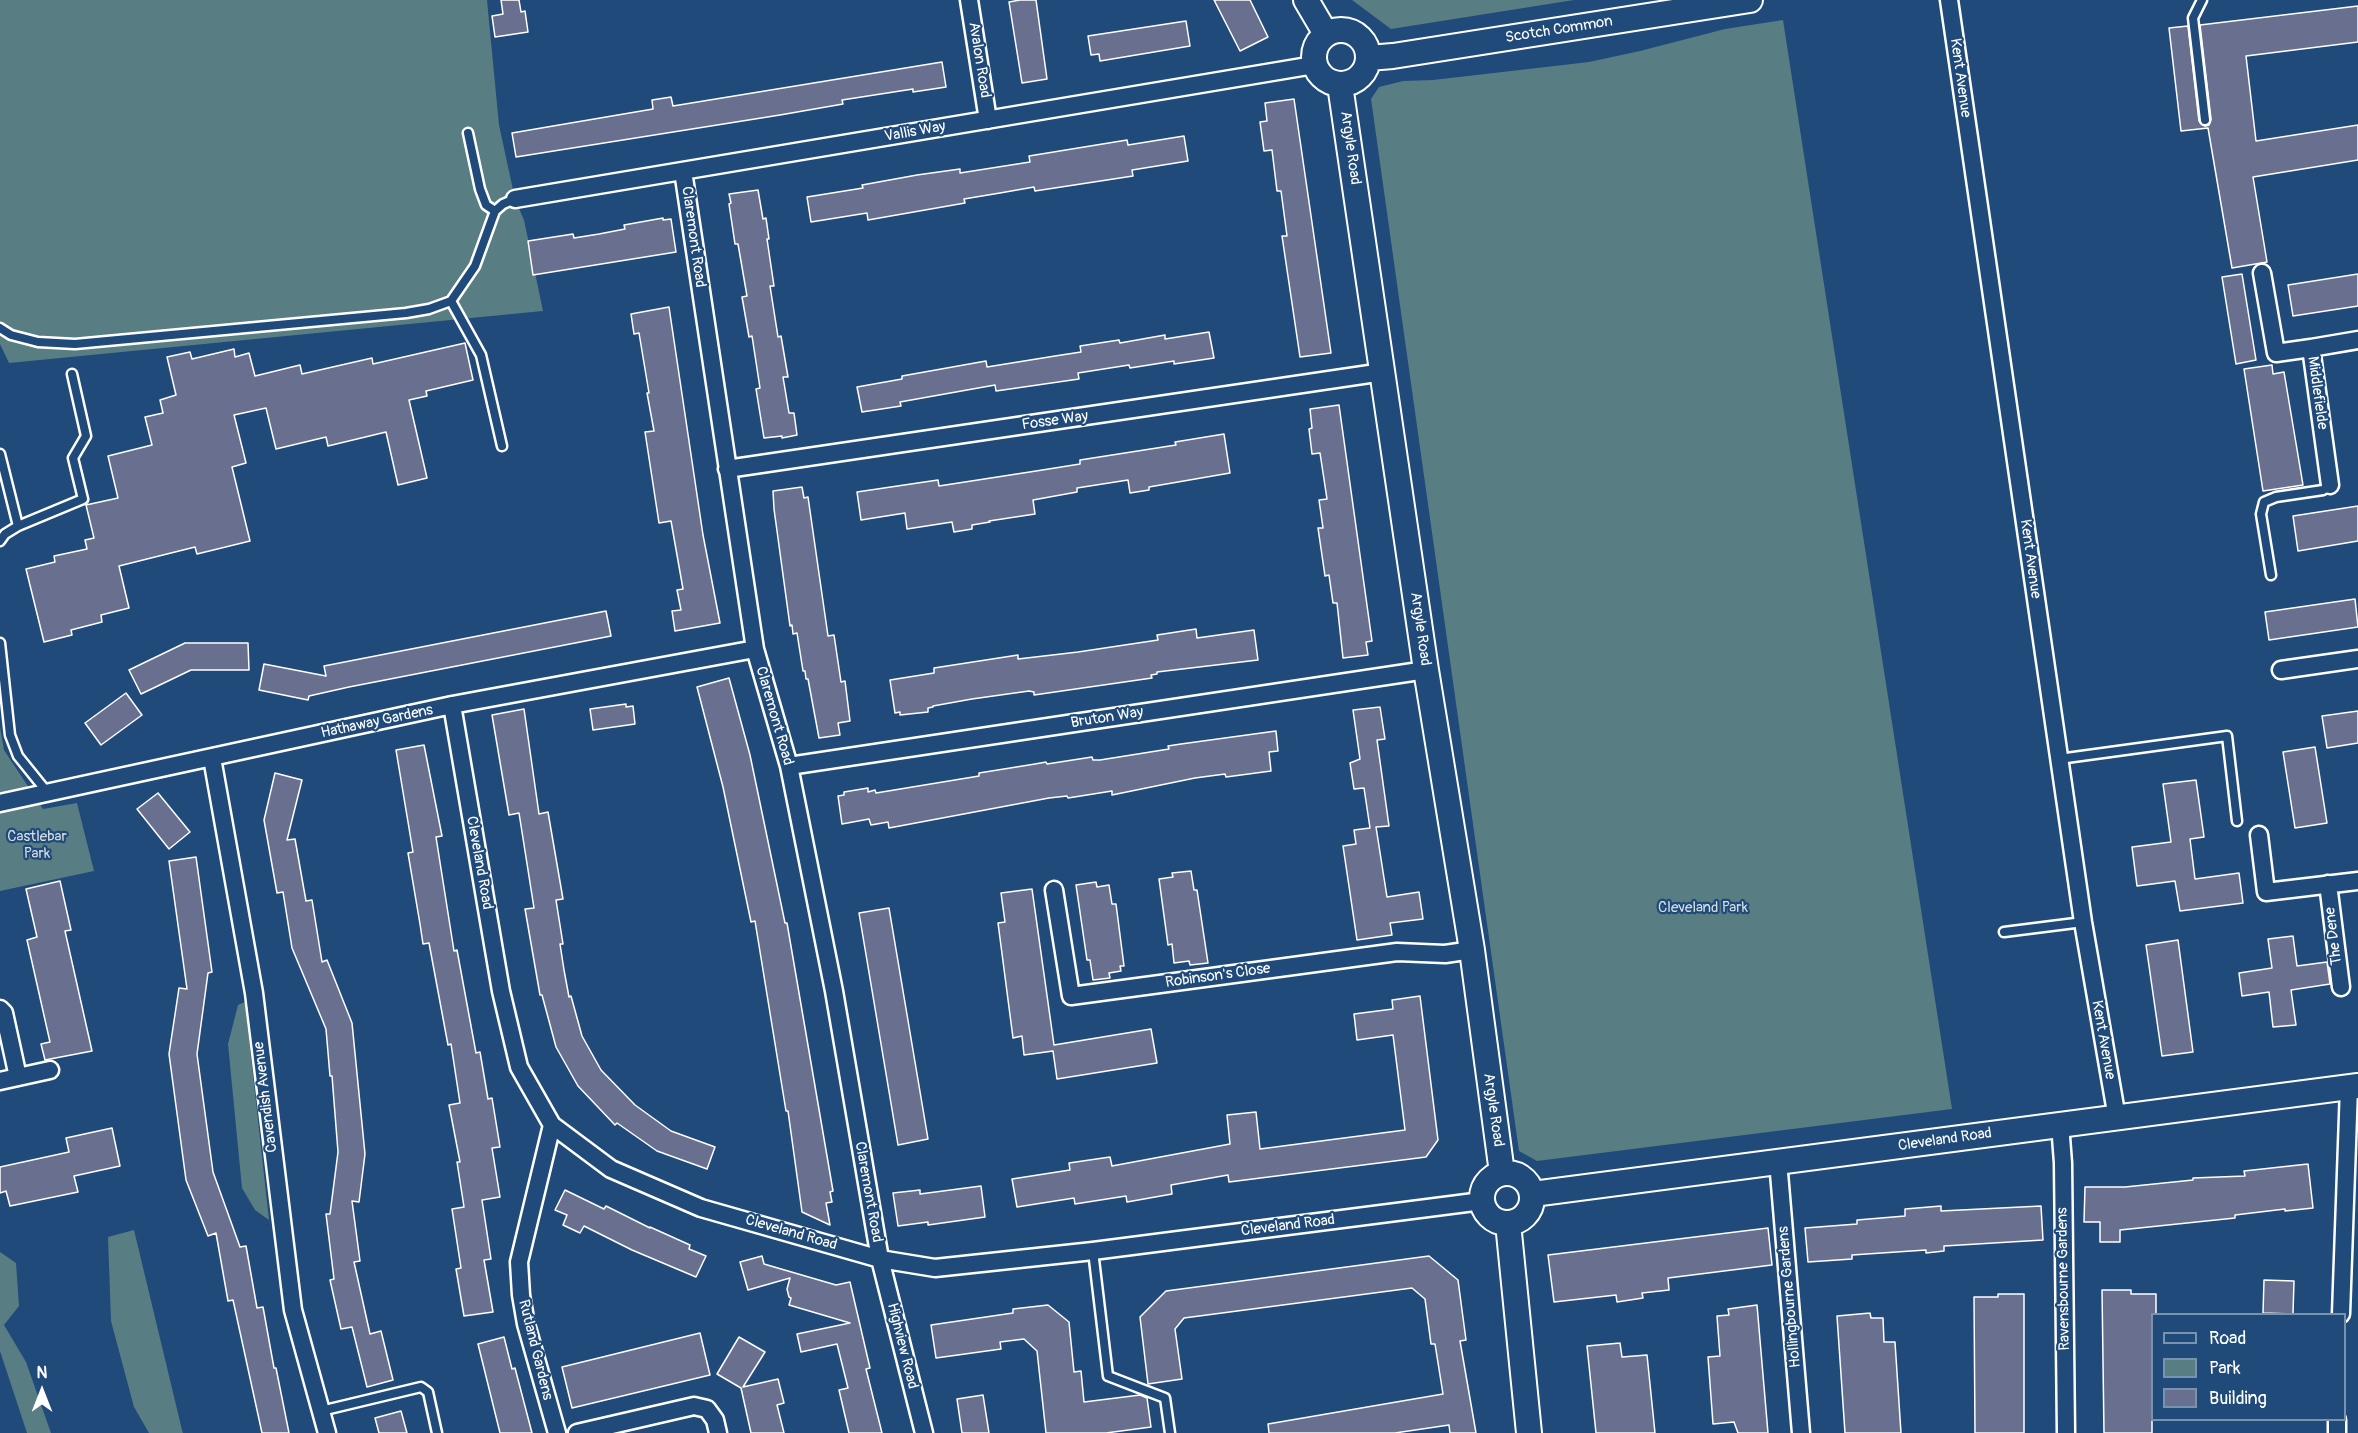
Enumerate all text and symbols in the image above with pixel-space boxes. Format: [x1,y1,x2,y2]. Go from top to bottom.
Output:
street label: Scotch Common [1504,13,1614,47]
street label: Avalon Road [964,21,994,99]
street label: Kent Avenue [1946,37,1974,119]
street label: Argyle Road [1336,110,1364,186]
street label: Vallis Way [883,118,947,146]
street label: Claremont Road [677,185,709,289]
street label: Middlefielde [2303,355,2331,431]
street label: Fosse Way [1021,407,1089,435]
street label: Kent Avenue [2016,518,2044,600]
street label: Argyle Road [1406,591,1434,667]
street label: Claremont Road [751,664,797,768]
street label: Hathaway Gardens [319,701,435,743]
street label: Bruton Way [1069,703,1145,733]
street label: Cleveland Road [462,815,496,911]
park label: Castlebar Park [7,828,67,863]
park label: Cleveland Park [1658,899,1748,917]
street label: The Dene [2322,906,2346,966]
street label: Robinson's Close [1164,960,1272,992]
street label: Kent Avenue [2087,999,2119,1081]
street label: Cavendish Avenue [250,1040,282,1154]
street label: Argyle Road [1479,1072,1507,1148]
street label: Cleveland Road [1897,1125,1993,1155]
street label: Claremont Road [850,1140,886,1244]
street label: Ravensbourne Gardens [2054,1207,2074,1351]
street label: Cleveland Road [743,1211,839,1255]
street label: Cleveland Road [1240,1211,1336,1241]
street label: Hollingbourne Gardens [1775,1225,1805,1369]
street label: Rutland Gardens [514,1298,556,1402]
street label: Highview Road [883,1301,921,1391]
legend [2151,1313,2346,1421]
text: Road [2209,1327,2246,1350]
text: Park [2209,1357,2241,1380]
north arrow [12,1361,72,1421]
text: N [37,1363,47,1383]
text: Building [2209,1387,2267,1410]

